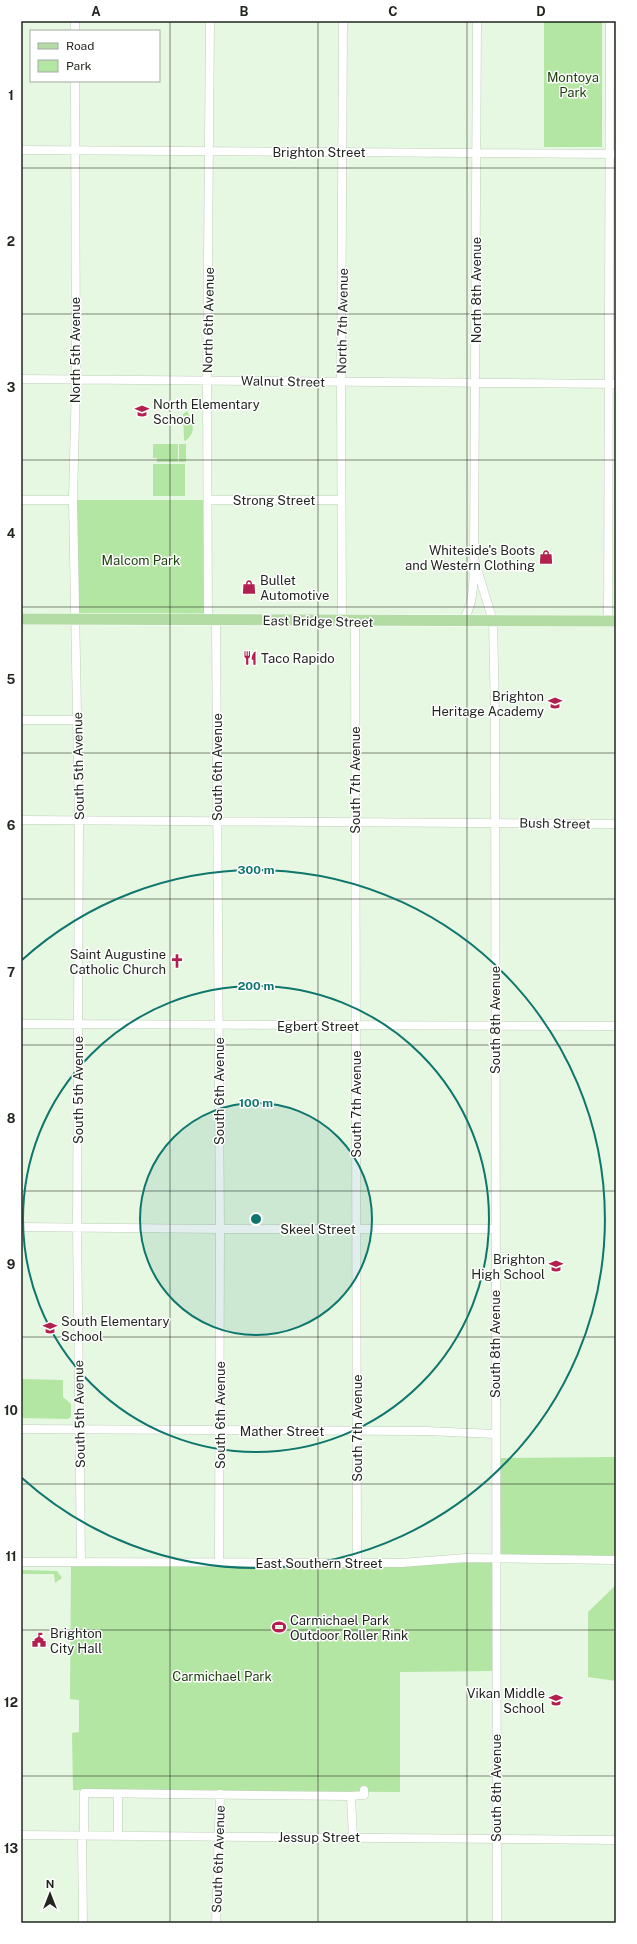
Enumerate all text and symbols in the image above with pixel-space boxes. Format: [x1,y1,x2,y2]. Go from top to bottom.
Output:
text: A [91,4,101,19]
text: B [240,4,249,19]
text: C [388,4,398,19]
text: D [536,4,546,19]
legend [30,30,160,82]
text: Road [66,39,94,53]
text: Park [66,59,92,73]
park label: Montoya Park [547,70,599,100]
text: 1 [8,88,14,103]
street label: Brighton Street [272,145,366,160]
text: 2 [7,234,15,249]
street label: North 8th Avenue [469,237,484,343]
street label: North 6th Avenue [200,267,217,373]
street label: North 7th Avenue [334,268,351,374]
street label: North 5th Avenue [68,297,83,403]
street label: Walnut Street [241,373,325,390]
text: 3 [7,380,16,395]
place label: North Elementary School [153,397,260,427]
school or university icon: North Elementary School [134,403,150,419]
street label: Strong Street [233,493,315,508]
text: 4 [7,526,16,541]
place label: Whiteside's Boots and Western Clothing [405,543,535,573]
shop icon: Whiteside's Boots and Western Clothing [538,549,554,565]
park label: Malcom Park [102,553,180,568]
place label: Bullet Automotive [260,573,329,603]
shop icon: Bullet Automotive [241,579,257,595]
street label: East Bridge Street [262,613,374,630]
restaurant icon: Taco Rapido [242,650,258,666]
place label: Taco Rapido [261,651,335,666]
text: 5 [7,672,16,687]
place label: Brighton Heritage Academy [432,689,544,719]
school or university icon: Brighton Heritage Academy [547,695,563,711]
street label: South 5th Avenue [70,712,87,820]
street label: South 6th Avenue [210,713,225,821]
street label: South 7th Avenue [348,726,363,834]
street label: Bush Street [519,815,591,832]
text: 6 [7,818,16,833]
text: 300 m [238,863,275,877]
place label: Saint Augustine Catholic Church [70,947,166,977]
church icon: Saint Augustine Catholic Church [169,953,185,969]
text: 7 [7,965,15,980]
street label: South 8th Avenue [488,966,503,1074]
text: 200 m [238,979,274,993]
street label: Egbert Street [277,1019,359,1034]
street label: South 5th Avenue [71,1036,86,1144]
street label: South 6th Avenue [212,1037,227,1145]
street label: South 7th Avenue [349,1050,364,1158]
text: 100 m [239,1096,273,1110]
text: 8 [7,1111,16,1126]
centre of rings [249,1212,263,1226]
street label: Skeel Street [280,1222,356,1237]
place label: Brighton High School [471,1252,545,1282]
text: 9 [7,1257,15,1272]
school or university icon: Brighton High School [548,1258,564,1274]
street label: South 8th Avenue [488,1290,503,1398]
place label: South Elementary School [61,1314,169,1344]
school or university icon: South Elementary School [42,1320,58,1336]
street label: South 5th Avenue [71,1360,88,1468]
street label: South 6th Avenue [213,1361,228,1469]
street label: South 7th Avenue [350,1374,365,1482]
text: 10 [4,1403,18,1418]
street label: Mather Street [240,1424,324,1439]
text: 11 [5,1549,17,1564]
street label: East Southern Street [256,1556,382,1571]
place label: Carmichael Park Outdoor Roller Rink [290,1613,408,1643]
sports icon: Carmichael Park Outdoor Roller Rink [271,1619,287,1635]
place label: Brighton City Hall [50,1626,102,1656]
public building icon: Brighton City Hall [31,1632,47,1648]
park label: Carmichael Park [172,1669,272,1684]
place label: Vikan Middle School [467,1686,545,1716]
school or university icon: Vikan Middle School [548,1692,564,1708]
text: 12 [4,1695,18,1710]
street label: South 8th Avenue [489,1734,504,1842]
street label: South 6th Avenue [209,1805,228,1913]
street label: Jessup Street [278,1830,360,1845]
text: 13 [4,1841,18,1856]
north arrow [30,1874,70,1914]
text: N [46,1878,54,1890]

